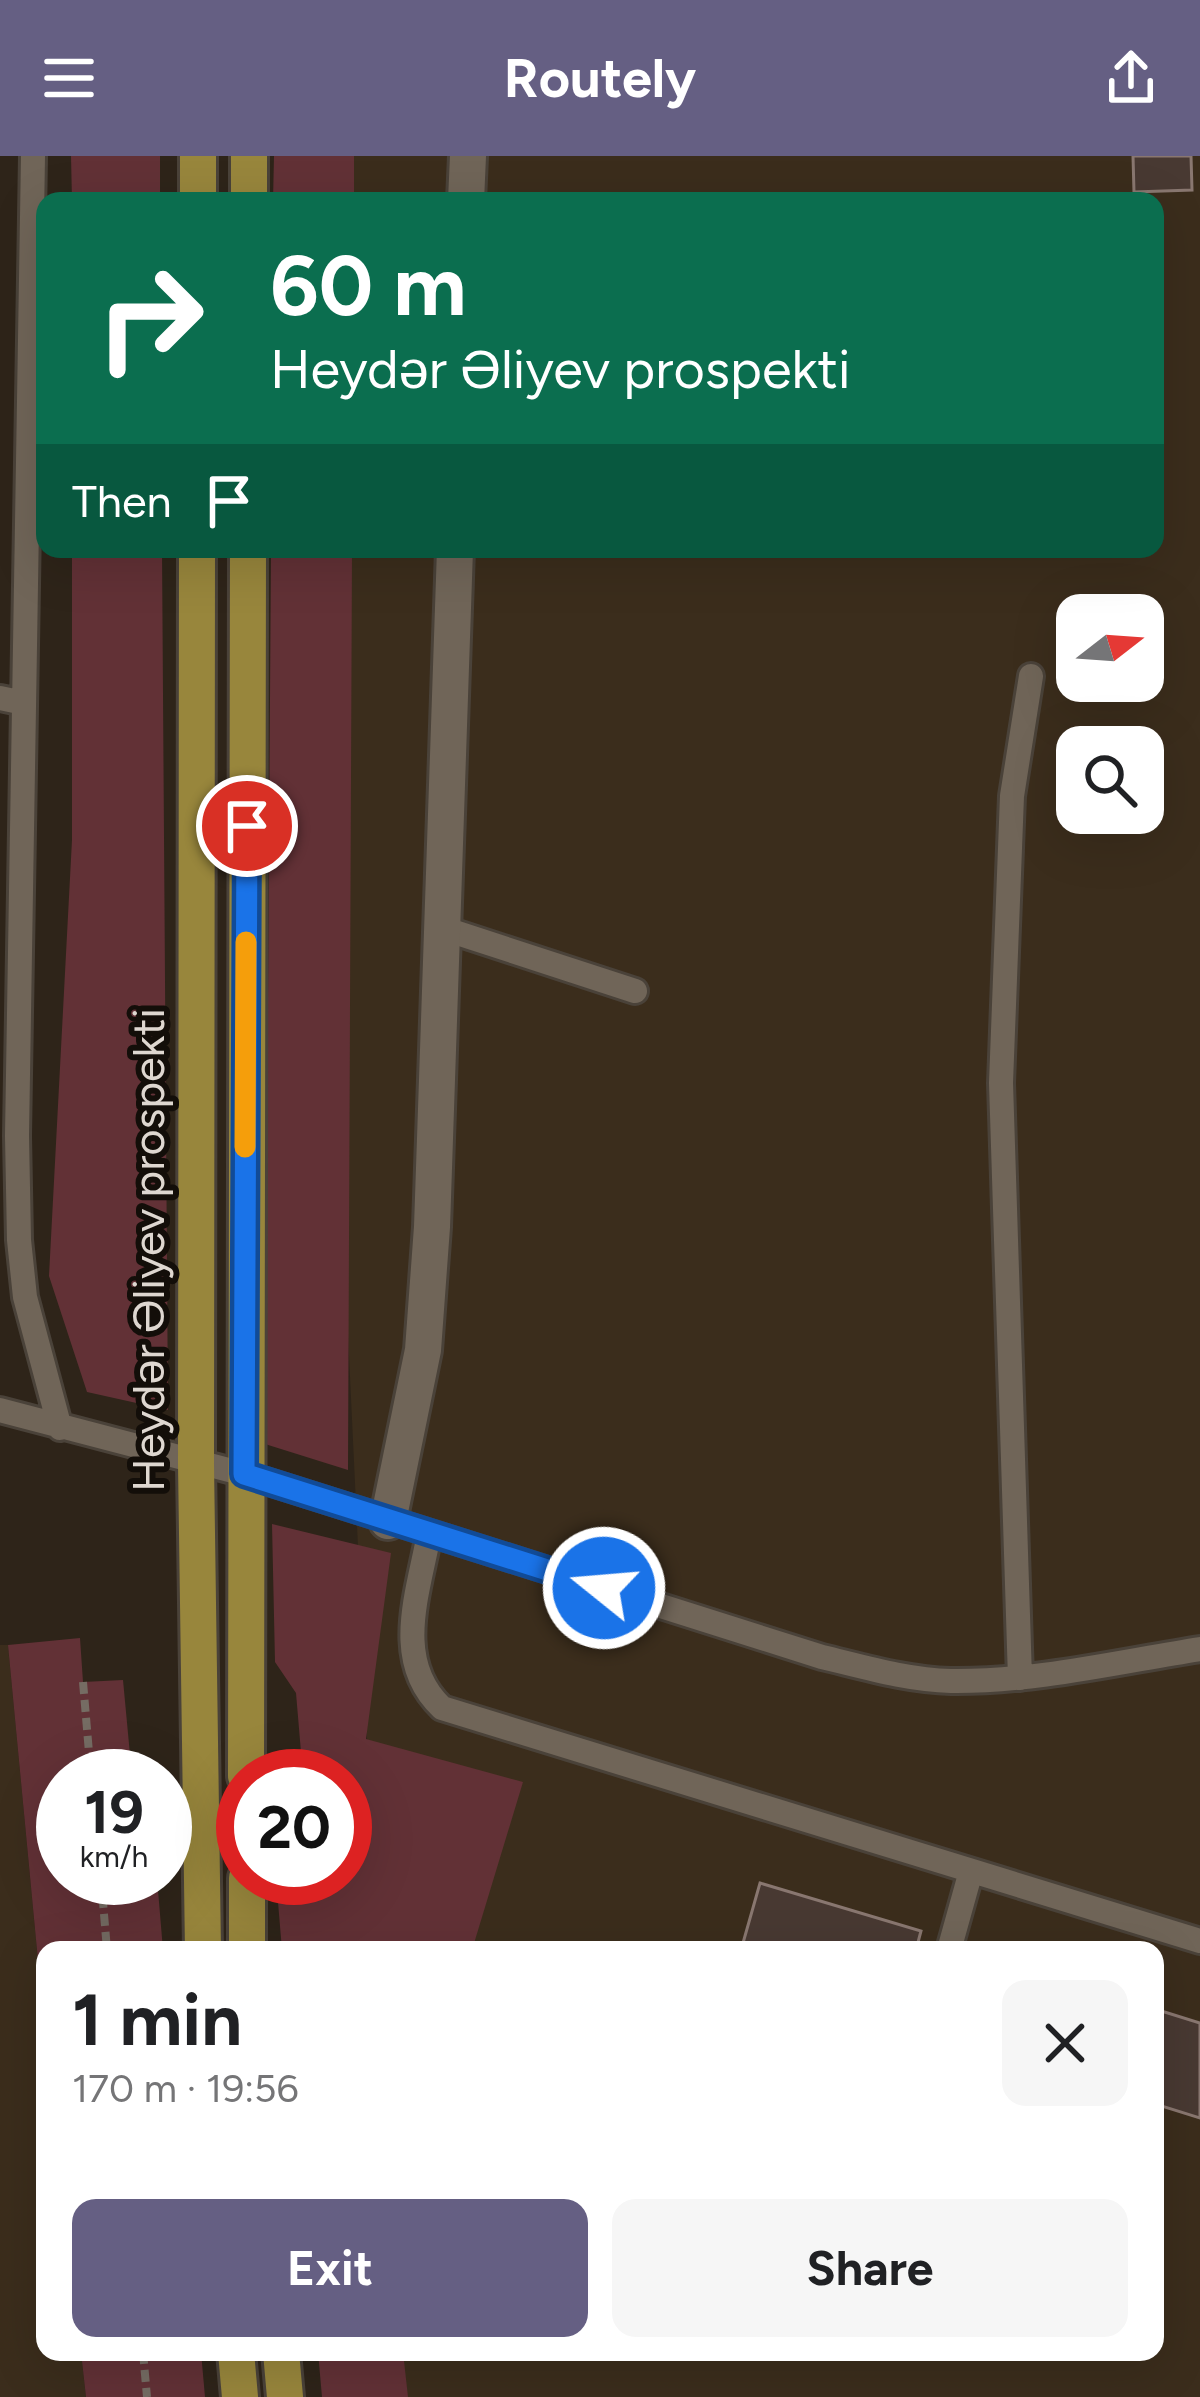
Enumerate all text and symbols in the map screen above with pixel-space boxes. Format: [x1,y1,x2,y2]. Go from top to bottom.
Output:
icon: menu [36,45,102,111]
icon: share [1098,45,1164,111]
text: Routely [504,46,696,111]
text: 60 m [270,235,466,336]
icon: right [72,240,228,396]
text: Heydər Əliyev prospekti [270,337,851,402]
icon: arrive [196,468,262,534]
text: Then [72,474,172,528]
north arrow [1056,594,1164,702]
map controls [1056,594,1164,834]
button: search [1056,726,1164,834]
pin [196,775,298,877]
icon: arrive [214,793,280,859]
street label: Heydər Əliyev prospekti [121,1008,175,1492]
position arrow [541,1525,667,1651]
speed limit sign: 20 [216,1749,372,1905]
text: 19 [84,1776,144,1848]
text: km/h [80,1838,148,1875]
text: 1 min [72,1977,242,2063]
button: close [1002,1980,1128,2106]
text: 170 m · 19:56 [72,2065,299,2112]
button: Exit [72,2199,588,2337]
button: Share [612,2199,1128,2337]

